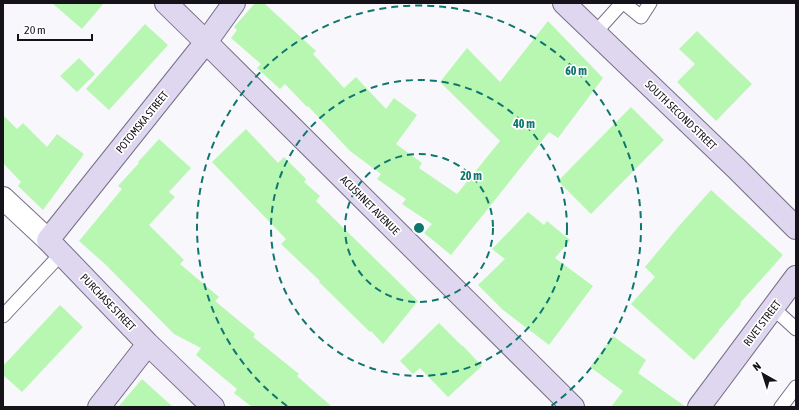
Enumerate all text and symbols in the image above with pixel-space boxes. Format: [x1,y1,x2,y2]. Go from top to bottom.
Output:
scale bar [18,16,92,42]
text: 20 m [24,23,46,37]
text: 60 m [565,64,587,78]
street label: SOUTH SECOND STREET [643,78,719,152]
street label: POTOMSKA STREET [113,89,171,155]
text: 40 m [512,117,535,131]
text: 20 m [460,169,482,183]
street label: ACUSHNET AVENUE [338,173,402,237]
centre of rings [412,221,426,235]
street label: PURCHASE STREET [78,271,138,333]
street label: RIVET STREET [741,298,783,348]
north arrow [743,354,783,394]
text: N [750,360,763,373]

